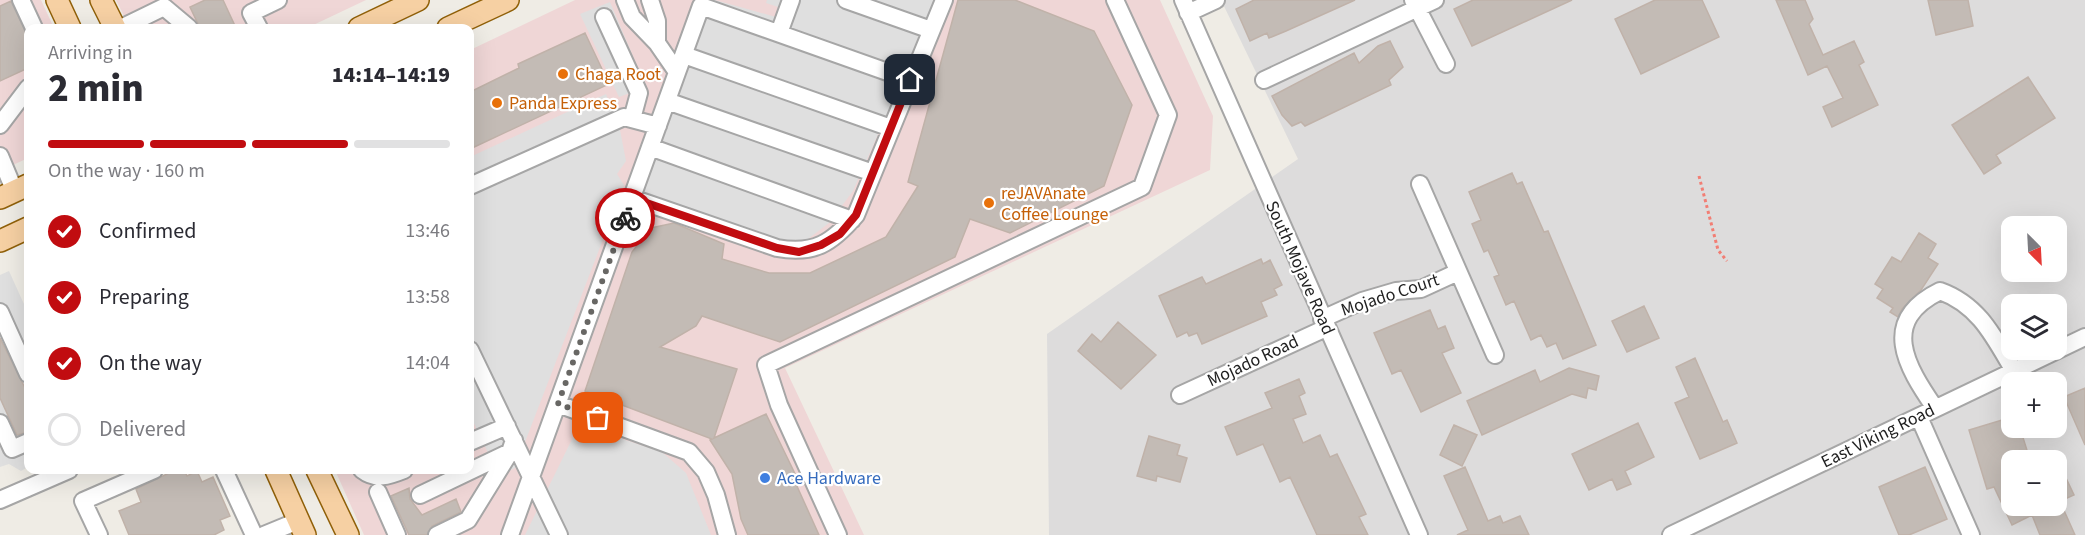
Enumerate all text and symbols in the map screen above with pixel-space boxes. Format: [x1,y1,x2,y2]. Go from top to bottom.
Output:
text: Arriving in [48,39,133,67]
pin [884,54,935,105]
text: 14:14–14:19 [332,59,450,91]
text: 2 min [48,61,144,117]
place label: Chaga Root [575,62,661,87]
icon: home [893,63,926,96]
marker: Chaga Root [556,67,570,81]
place label: Panda Express [509,91,617,116]
marker: Panda Express [490,96,504,110]
text: On the way · 160 m [48,157,205,185]
place label: reJAVAnate Coffee Lounge [1001,181,1108,227]
courier [595,188,655,248]
marker: reJAVAnate Coffee Lounge [982,196,996,210]
street label: South Mojave Road [1259,197,1341,339]
icon: bike [609,202,642,235]
icon: check [48,215,81,248]
text: Confirmed [99,215,196,247]
north arrow [2001,216,2067,282]
map controls [2001,216,2067,516]
text: 13:46 [405,217,450,245]
street label: Mojado Court [1338,267,1442,323]
icon: check [48,281,81,314]
text: Preparing [99,281,189,313]
text: 13:58 [405,283,450,311]
button: layers [2001,294,2067,360]
street label: Mojado Road [1203,329,1303,393]
icon: check [48,347,81,380]
text: On the way [99,347,202,379]
text: 14:04 [405,349,450,377]
button: + [2001,372,2067,438]
pin [572,392,623,443]
street label: East Viking Road [1817,398,1939,474]
icon: bag [581,401,614,434]
text: Delivered [99,413,186,445]
button: − [2001,450,2067,516]
place label: Ace Hardware [777,466,881,491]
marker: Ace Hardware [758,471,772,485]

